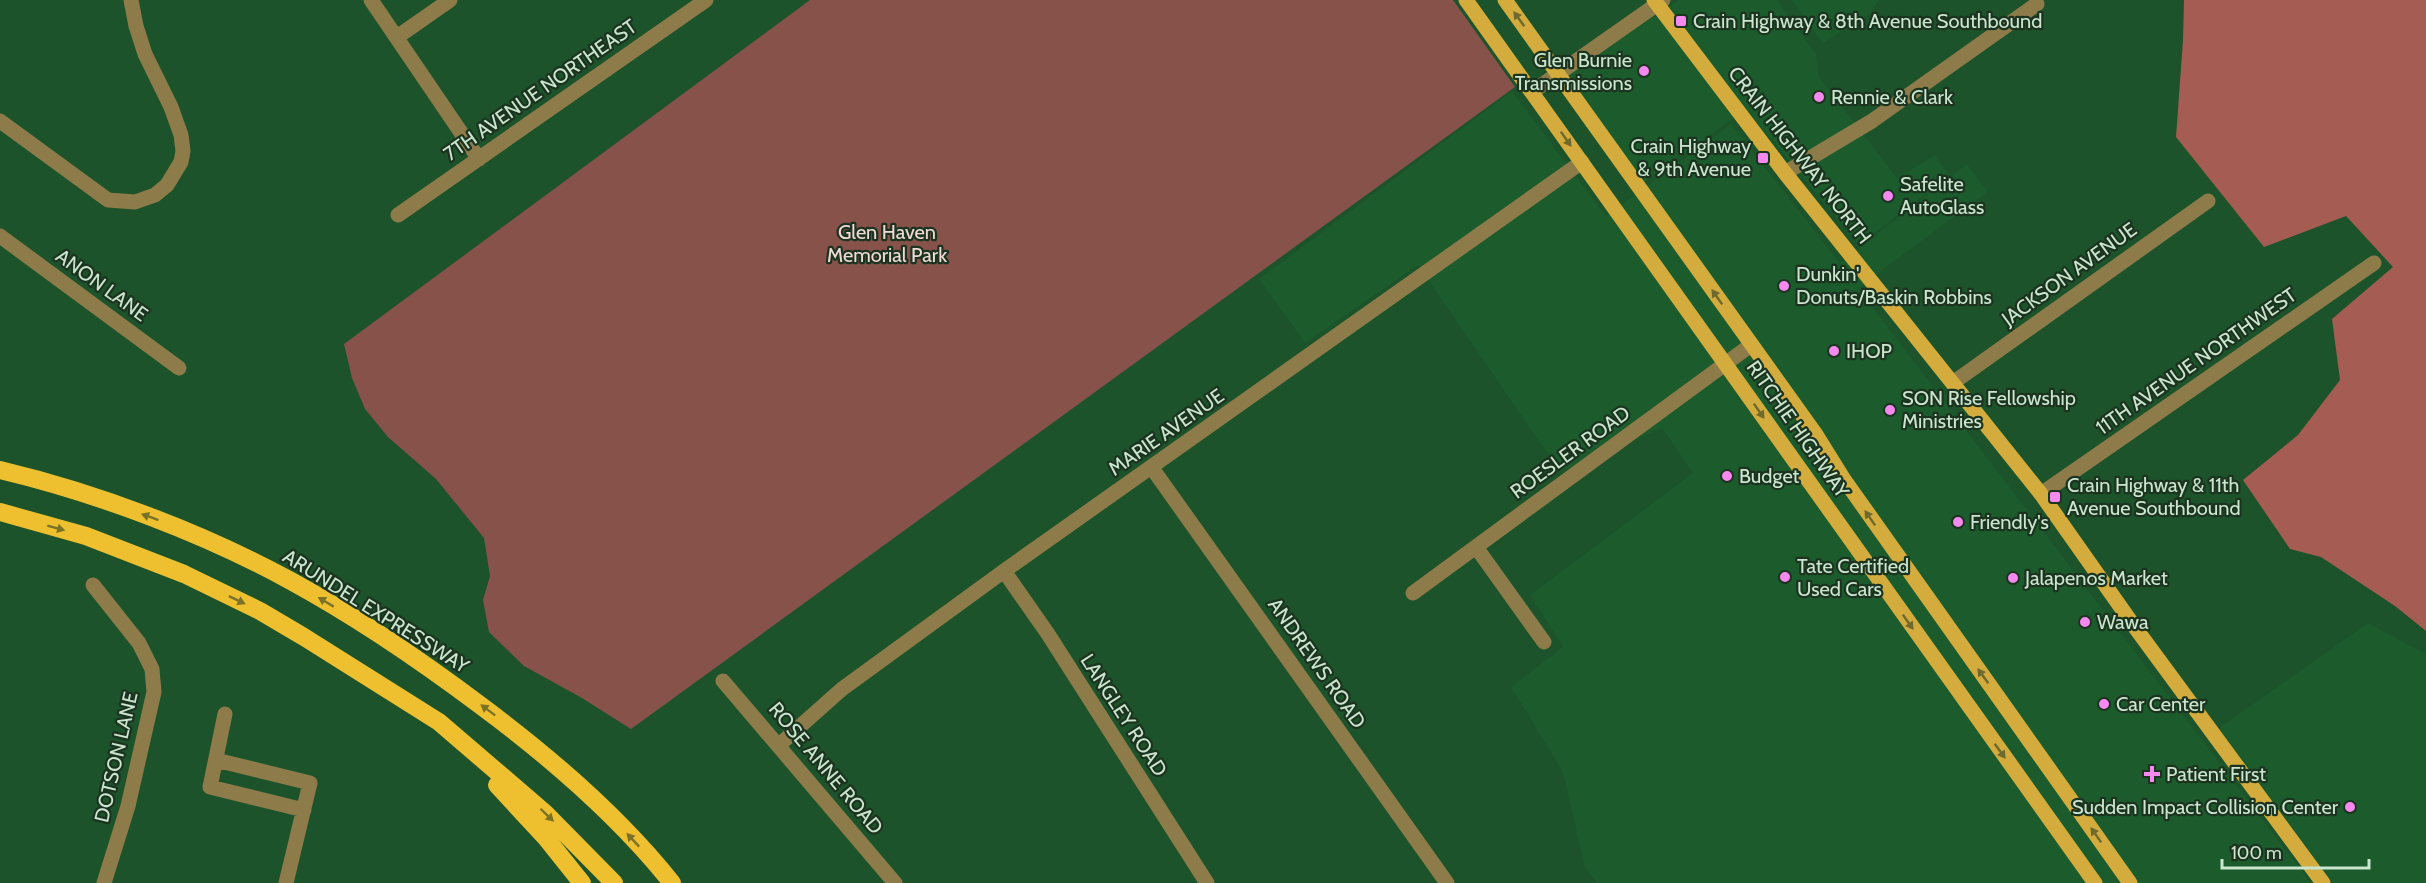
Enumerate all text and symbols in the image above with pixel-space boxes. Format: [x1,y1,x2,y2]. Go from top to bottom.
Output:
place label: Crain Highway & 8th Avenue Southbound [1693,9,2042,33]
one-way arrow [1513,12,1525,28]
street label: 7TH AVENUE NORTHEAST [439,14,641,166]
marker: Crain Highway & 8th Avenue Southbound [1674,14,1688,28]
place label: Glen Burnie Transmissions [1515,48,1632,95]
street label: CRAIN HIGHWAY NORTH [1723,62,1877,248]
marker: Glen Burnie Transmissions [1637,64,1651,78]
place label: Rennie & Clark [1831,85,1953,109]
marker: Rennie & Clark [1812,90,1826,104]
one-way arrow [1560,131,1572,147]
place label: Crain Highway & 9th Avenue [1631,134,1751,181]
marker: Crain Highway & 9th Avenue [1756,151,1770,165]
place label: Safelite AutoGlass [1900,172,1984,219]
marker: Safelite AutoGlass [1881,189,1895,203]
street label: JACKSON AVENUE [1996,217,2141,332]
park label: Glen Haven Memorial Park [827,220,947,267]
street label: ANON LANE [51,244,153,326]
place label: Dunkin' Donuts/Baskin Robbins [1796,262,1992,309]
marker: Dunkin' Donuts/Baskin Robbins [1777,279,1791,293]
street label: 11TH AVENUE NORTHWEST [2091,282,2301,440]
one-way arrow [1711,289,1723,305]
place label: IHOP [1846,339,1892,363]
marker: IHOP [1827,344,1841,358]
street label: RITCHIE HIGHWAY [1742,356,1855,503]
street label: MARIE AVENUE [1104,383,1228,481]
place label: SON Rise Fellowship Ministries [1902,386,2076,433]
street label: ROESLER ROAD [1506,401,1634,503]
one-way arrow [1753,403,1764,419]
marker: SON Rise Fellowship Ministries [1883,403,1897,417]
place label: Budget [1739,464,1800,488]
marker: Budget [1720,469,1734,483]
place label: Crain Highway & 11th Avenue Southbound [2067,473,2241,520]
marker: Crain Highway & 11th Avenue Southbound [2048,490,2062,504]
one-way arrow [1864,510,1876,526]
place label: Friendly's [1970,510,2049,534]
one-way arrow [141,512,159,522]
marker: Friendly's [1951,515,1965,529]
one-way arrow [47,523,66,533]
street label: ARUNDEL EXPRESSWAY [279,544,474,678]
place label: Tate Certified Used Cars [1797,554,1909,601]
place label: Jalapenos Market [2024,566,2168,590]
marker: Tate Certified Used Cars [1778,570,1792,584]
marker: Jalapenos Market [2006,571,2020,585]
street label: ANDREWS ROAD [1263,593,1371,733]
one-way arrow [229,595,246,604]
one-way arrow [318,596,334,607]
place label: Wawa [2097,610,2149,634]
one-way arrow [1902,613,1914,629]
marker: Wawa [2078,615,2092,629]
street label: LANGLEY ROAD [1076,649,1172,781]
one-way arrow [1978,669,1990,684]
street label: DOTSON LANE [89,689,143,825]
place label: Car Center [2116,692,2206,716]
street label: ROSE ANNE ROAD [764,697,888,839]
marker: Car Center [2097,697,2111,711]
one-way arrow [480,704,496,716]
one-way arrow [1994,743,2006,758]
place label: Patient First [2166,762,2266,786]
marker: Patient First [2143,765,2161,783]
place label: Sudden Impact Collision Center [2072,795,2339,819]
marker: Sudden Impact Collision Center [2343,800,2357,814]
one-way arrow [539,808,554,821]
one-way arrow [2091,828,2103,843]
one-way arrow [626,832,640,847]
scale bar [2222,832,2369,870]
text: 100 m [2231,842,2282,864]

